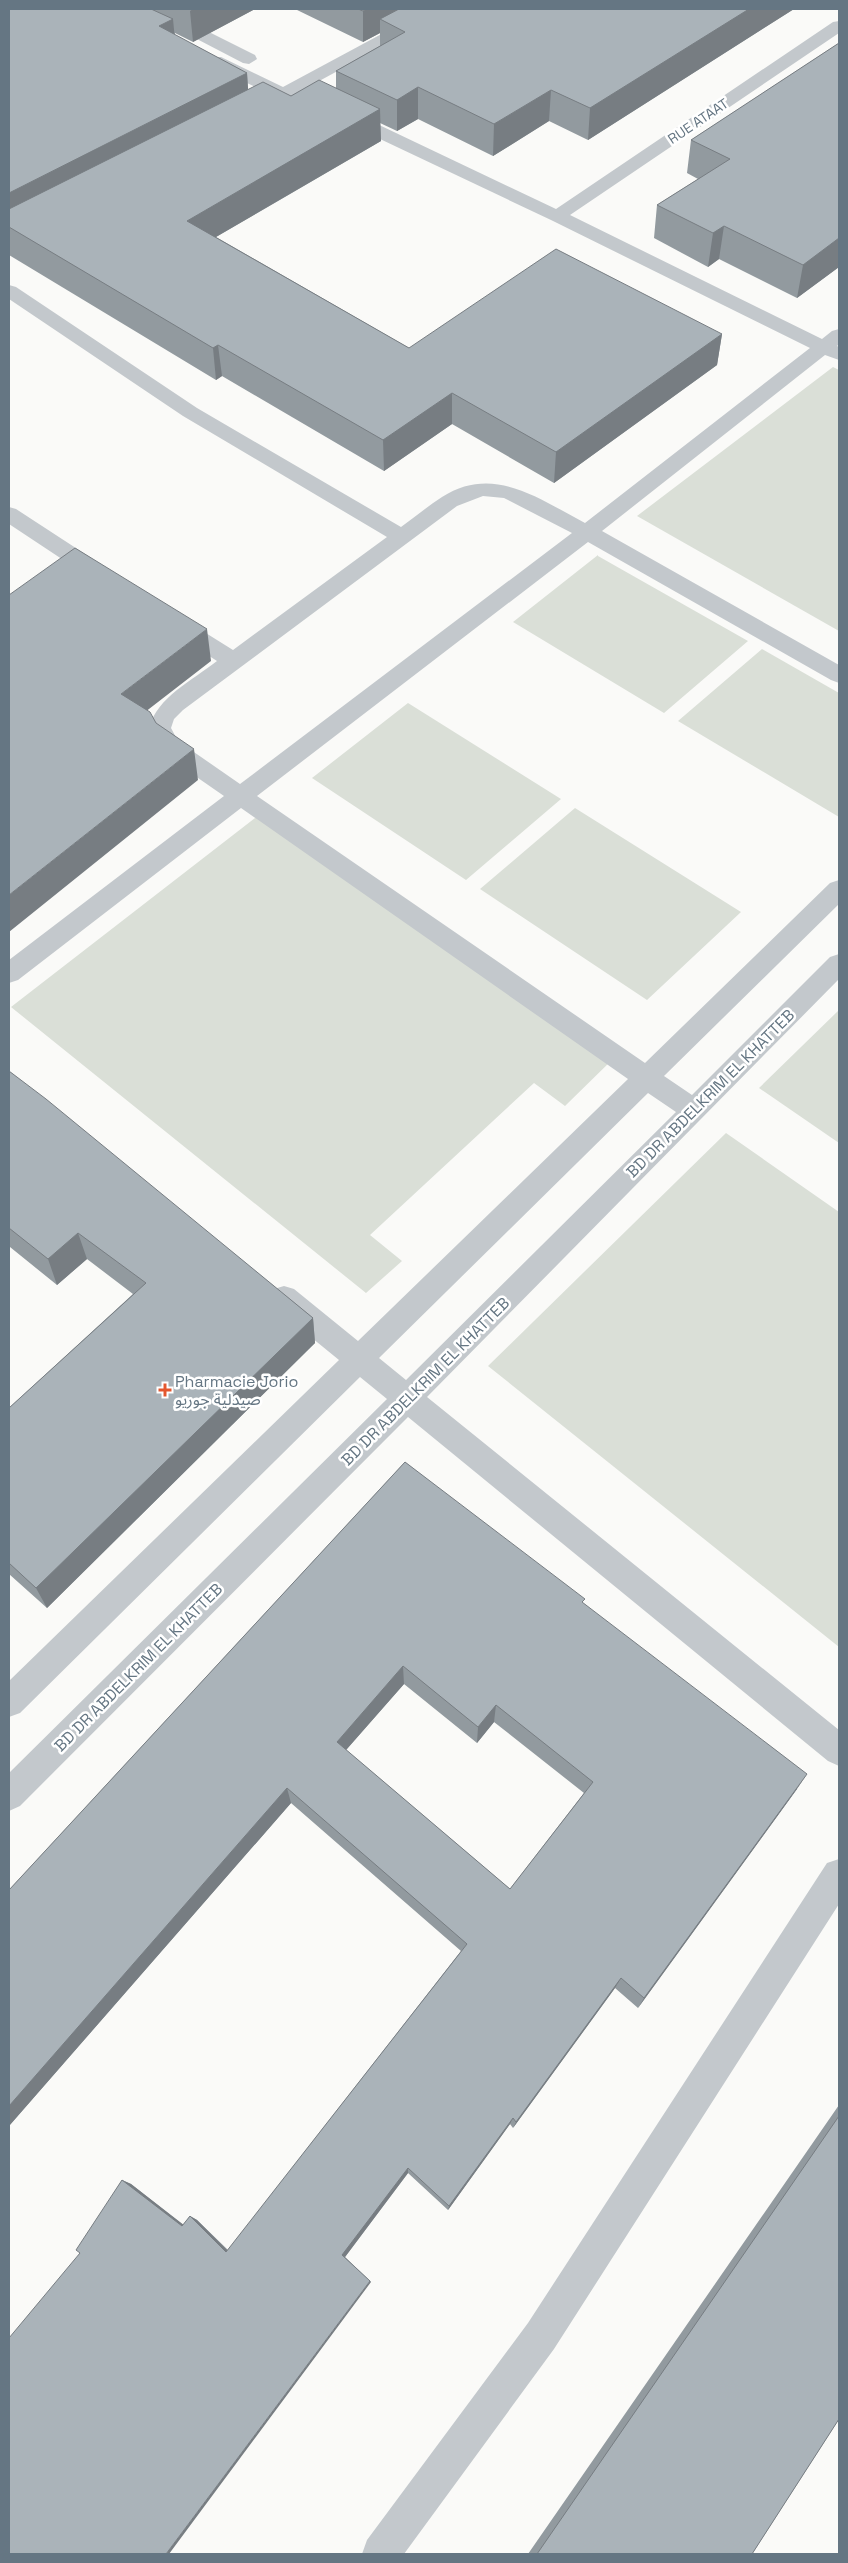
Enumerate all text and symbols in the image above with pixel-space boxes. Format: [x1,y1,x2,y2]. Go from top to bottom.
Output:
street label: RUE ATAAT [664,94,732,148]
street label: BD DR ABDELKRIM EL KHATTEB [622,1005,799,1182]
street label: BD DR ABDELKRIM EL KHATTEB [337,1293,514,1470]
place label: Pharmacie Jorio صيدلية جوريو [175,1371,298,1410]
marker: Pharmacie Jorio صيدلية جوريو [159,1384,171,1396]
street label: BD DR ABDELKRIM EL KHATTEB [50,1579,227,1756]

